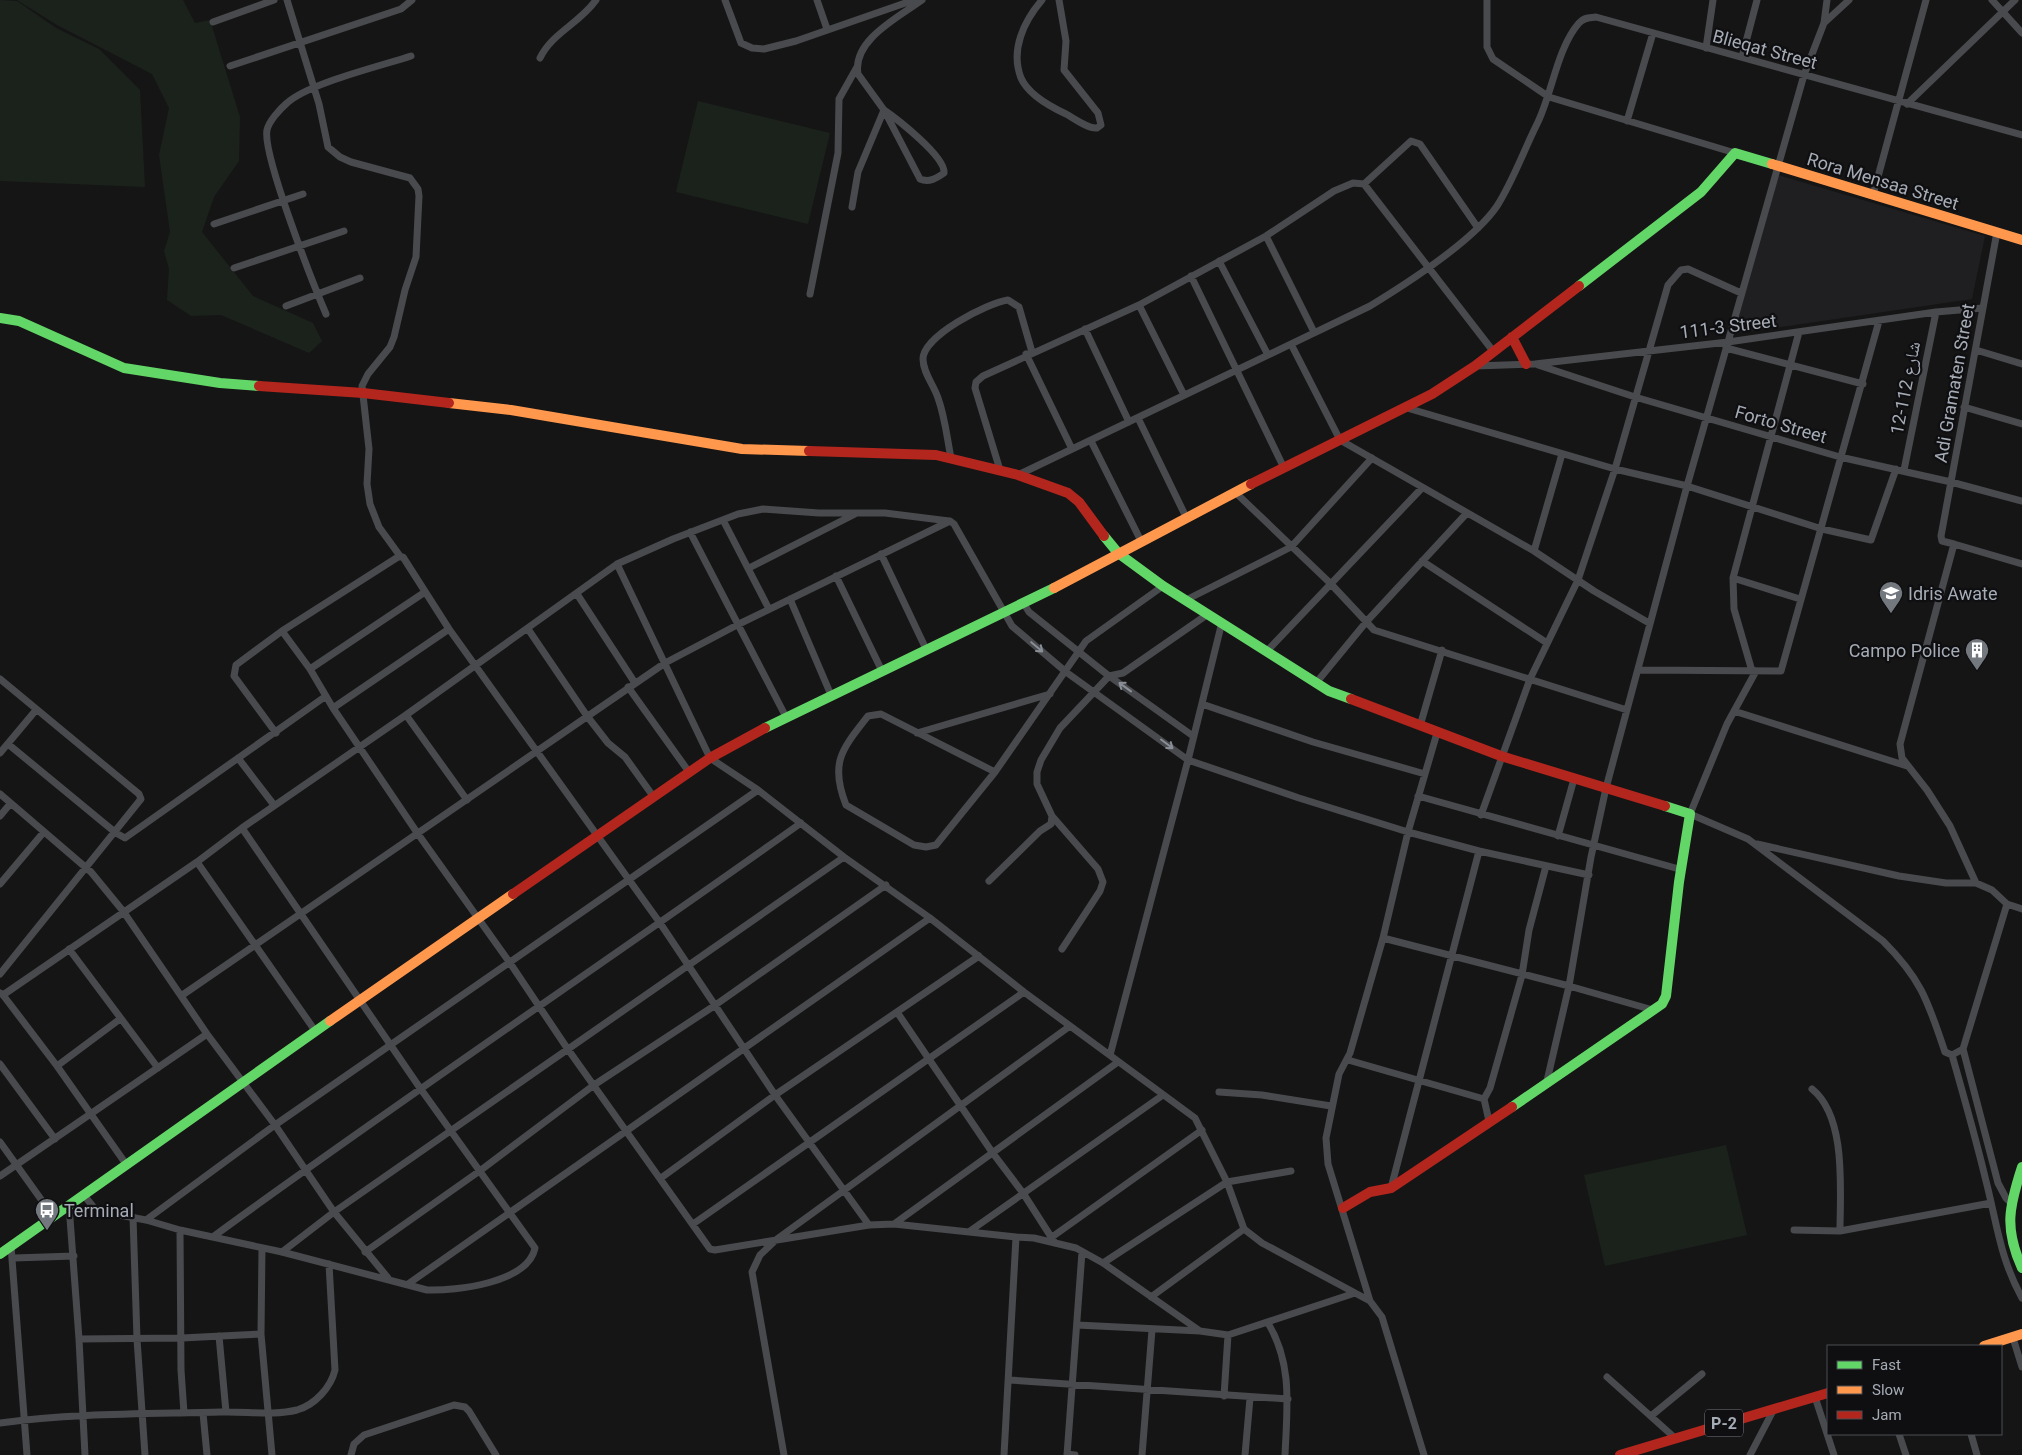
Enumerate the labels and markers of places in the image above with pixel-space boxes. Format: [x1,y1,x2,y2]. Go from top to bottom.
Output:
school or university icon: Idris Awate [1878,580,1904,614]
place label: Idris Awate [1908,583,1997,604]
building icon: Campo Police [1964,637,1990,671]
place label: Campo Police [1849,640,1960,661]
bus stop icon: Terminal [34,1197,60,1231]
place label: Terminal [64,1200,134,1221]

